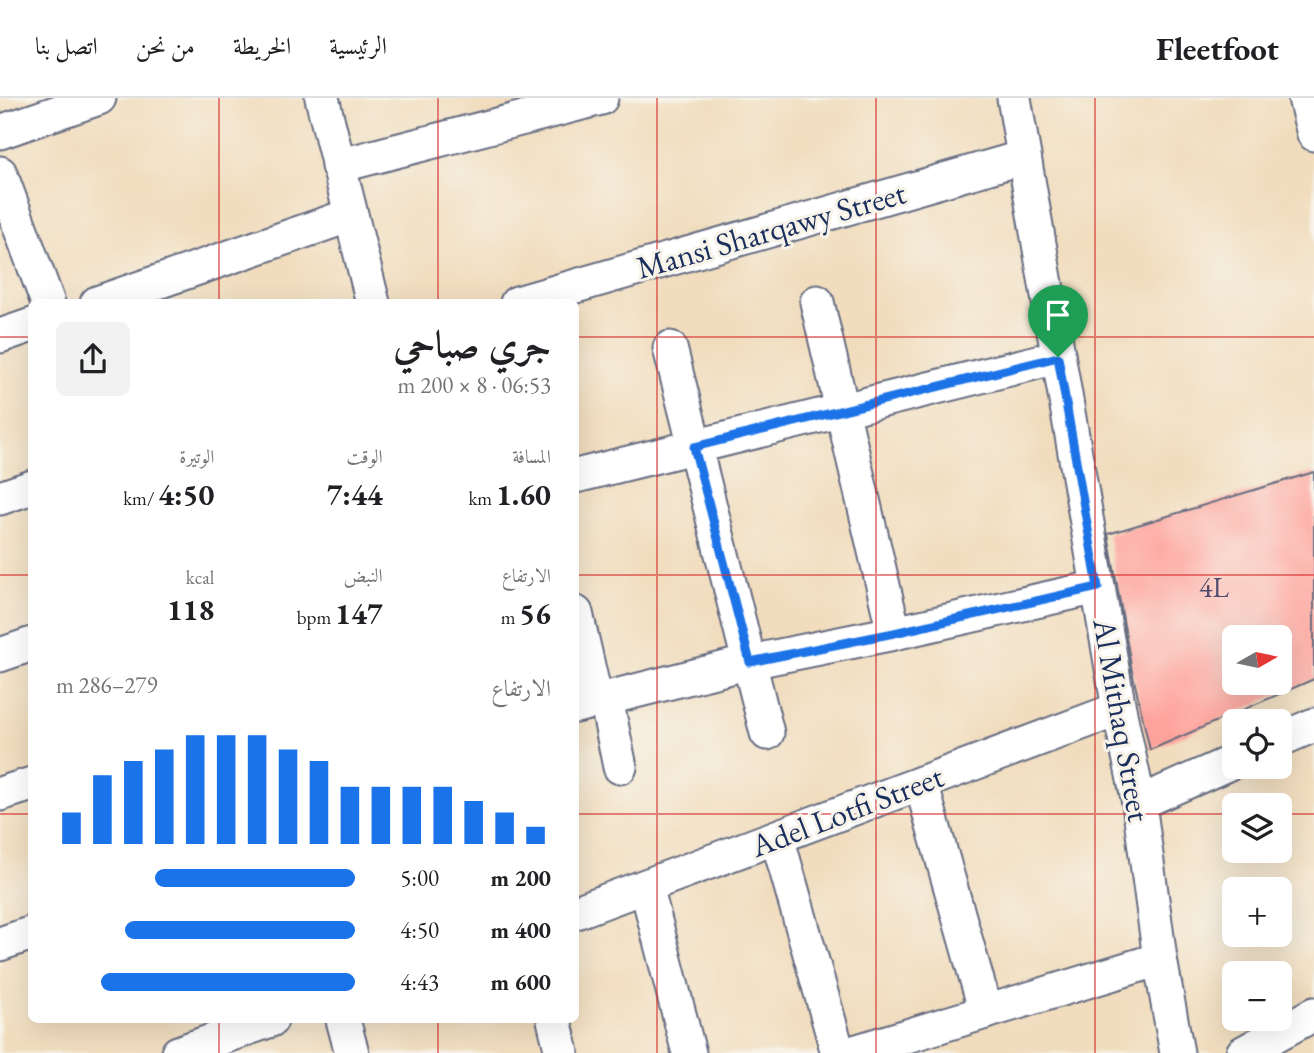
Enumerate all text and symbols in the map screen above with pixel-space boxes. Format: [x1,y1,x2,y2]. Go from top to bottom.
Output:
text: Fleetfoot [1156,27,1279,70]
text: اتصل بنا [35,30,98,61]
text: من نحن [136,30,195,61]
text: الخريطة [233,30,291,61]
text: الرئيسية [329,30,387,61]
street label: Mansi Sharqawy Street [631,171,911,289]
pin [1028,285,1088,357]
icon: arrive [1039,296,1077,334]
text: جري صباحي [394,319,551,368]
button: share [56,322,130,396]
text: 06:53 · 8 × 200 m [398,370,551,400]
text: الوتيرة [179,444,214,469]
text: الوقت [346,444,383,469]
text: المسافة [512,444,551,469]
text: 4:50 [158,475,214,514]
text: 7:44 [327,475,383,514]
text: 1.60 [496,475,551,514]
text: /km [123,486,158,511]
text: km [468,486,496,511]
text: النبض [344,563,383,588]
text: الارتفاع [502,563,551,588]
text: kcal [186,565,214,590]
house number: 4L [1199,569,1230,605]
text: 118 [167,590,214,629]
text: 147 [335,594,383,633]
text: 56 [519,594,551,633]
text: bpm [297,605,335,630]
text: m [501,605,519,630]
street label: Al Mithaq Street [1083,614,1161,825]
north arrow [1222,625,1292,695]
map controls [1222,625,1292,1031]
text: 279–286 m [56,670,157,700]
text: الارتفاع [491,673,551,703]
button: locate [1222,709,1292,779]
street label: Adel Lotfi Street [744,755,949,867]
button: layers [1222,793,1292,863]
text: 5:00 [400,863,439,893]
text: 200 m [490,863,551,893]
button: + [1222,877,1292,947]
text: 4:50 [400,915,439,945]
text: 400 m [490,915,551,945]
button: − [1222,961,1292,1031]
text: 4:43 [400,967,439,997]
text: 600 m [490,967,551,997]

